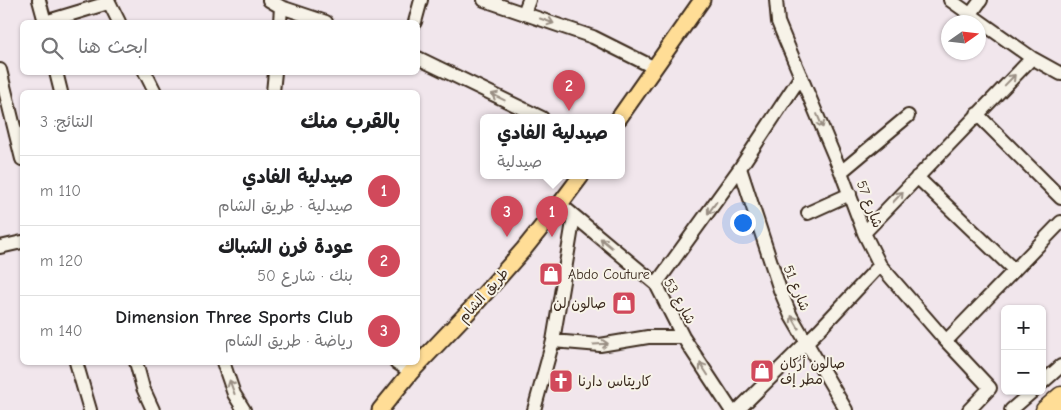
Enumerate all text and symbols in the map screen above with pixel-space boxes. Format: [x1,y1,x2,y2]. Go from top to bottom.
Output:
north arrow [941,15,986,60]
one-way arrow [538,17,554,26]
search box [20,20,420,75]
icon: search [38,34,66,62]
text: ابحث هنا [78,36,148,58]
pin: 2 [553,70,585,111]
one-way arrow [1004,73,1016,86]
one-way arrow [491,92,506,101]
text: بالقرب منك [300,109,400,133]
text: النتائج: 3 [40,113,93,131]
one-way arrow [816,113,826,128]
popup [480,114,625,179]
text: صيدلية الفادي [497,122,608,144]
text: صيدلية [497,153,542,171]
text: صيدلية الفادي [242,166,353,188]
street label: شارع 57 [852,178,886,231]
text: 110 m [40,182,81,200]
text: 1 [381,182,387,200]
one-way arrow [892,191,904,204]
pin: 3 [491,196,523,237]
pin: 1 [536,196,568,237]
text: صيدلية · طريق الشام [218,197,353,215]
one-way arrow [707,201,717,215]
your location [730,210,756,236]
text: عودة فرن الشباك [218,236,353,258]
one-way arrow [600,237,613,249]
text: 120 m [40,252,83,270]
text: 2 [380,252,388,270]
shop icon: Abdo Couture [538,261,564,287]
street label: شارع 51 [779,263,813,314]
street label: طريق الشام [455,265,514,327]
place label: Abdo Couture [568,266,650,283]
text: بنك · شارع 50 [257,267,353,285]
street label: شارع 53 [659,275,699,328]
shop icon: صالون لن [611,290,637,316]
place label: صالون لن [553,295,606,313]
map controls [1001,305,1046,395]
button: + [1001,305,1046,350]
text: Dimension Three Sports Club [115,306,353,328]
one-way arrow [790,316,800,330]
text: 140 m [40,322,82,340]
text: 3 [380,322,388,340]
text: رياضة · طريق الشام [225,332,353,350]
one-way arrow [593,339,609,348]
button: − [1001,350,1046,395]
place label: صالون أركان مطر إف [780,355,845,388]
shop icon: صالون أركان مطر إف [749,358,775,384]
one-way arrow [699,363,709,377]
church icon: كاريتاس دارنا [548,368,574,394]
place label: كاريتاس دارنا [578,373,651,390]
one-way arrow [227,380,236,395]

